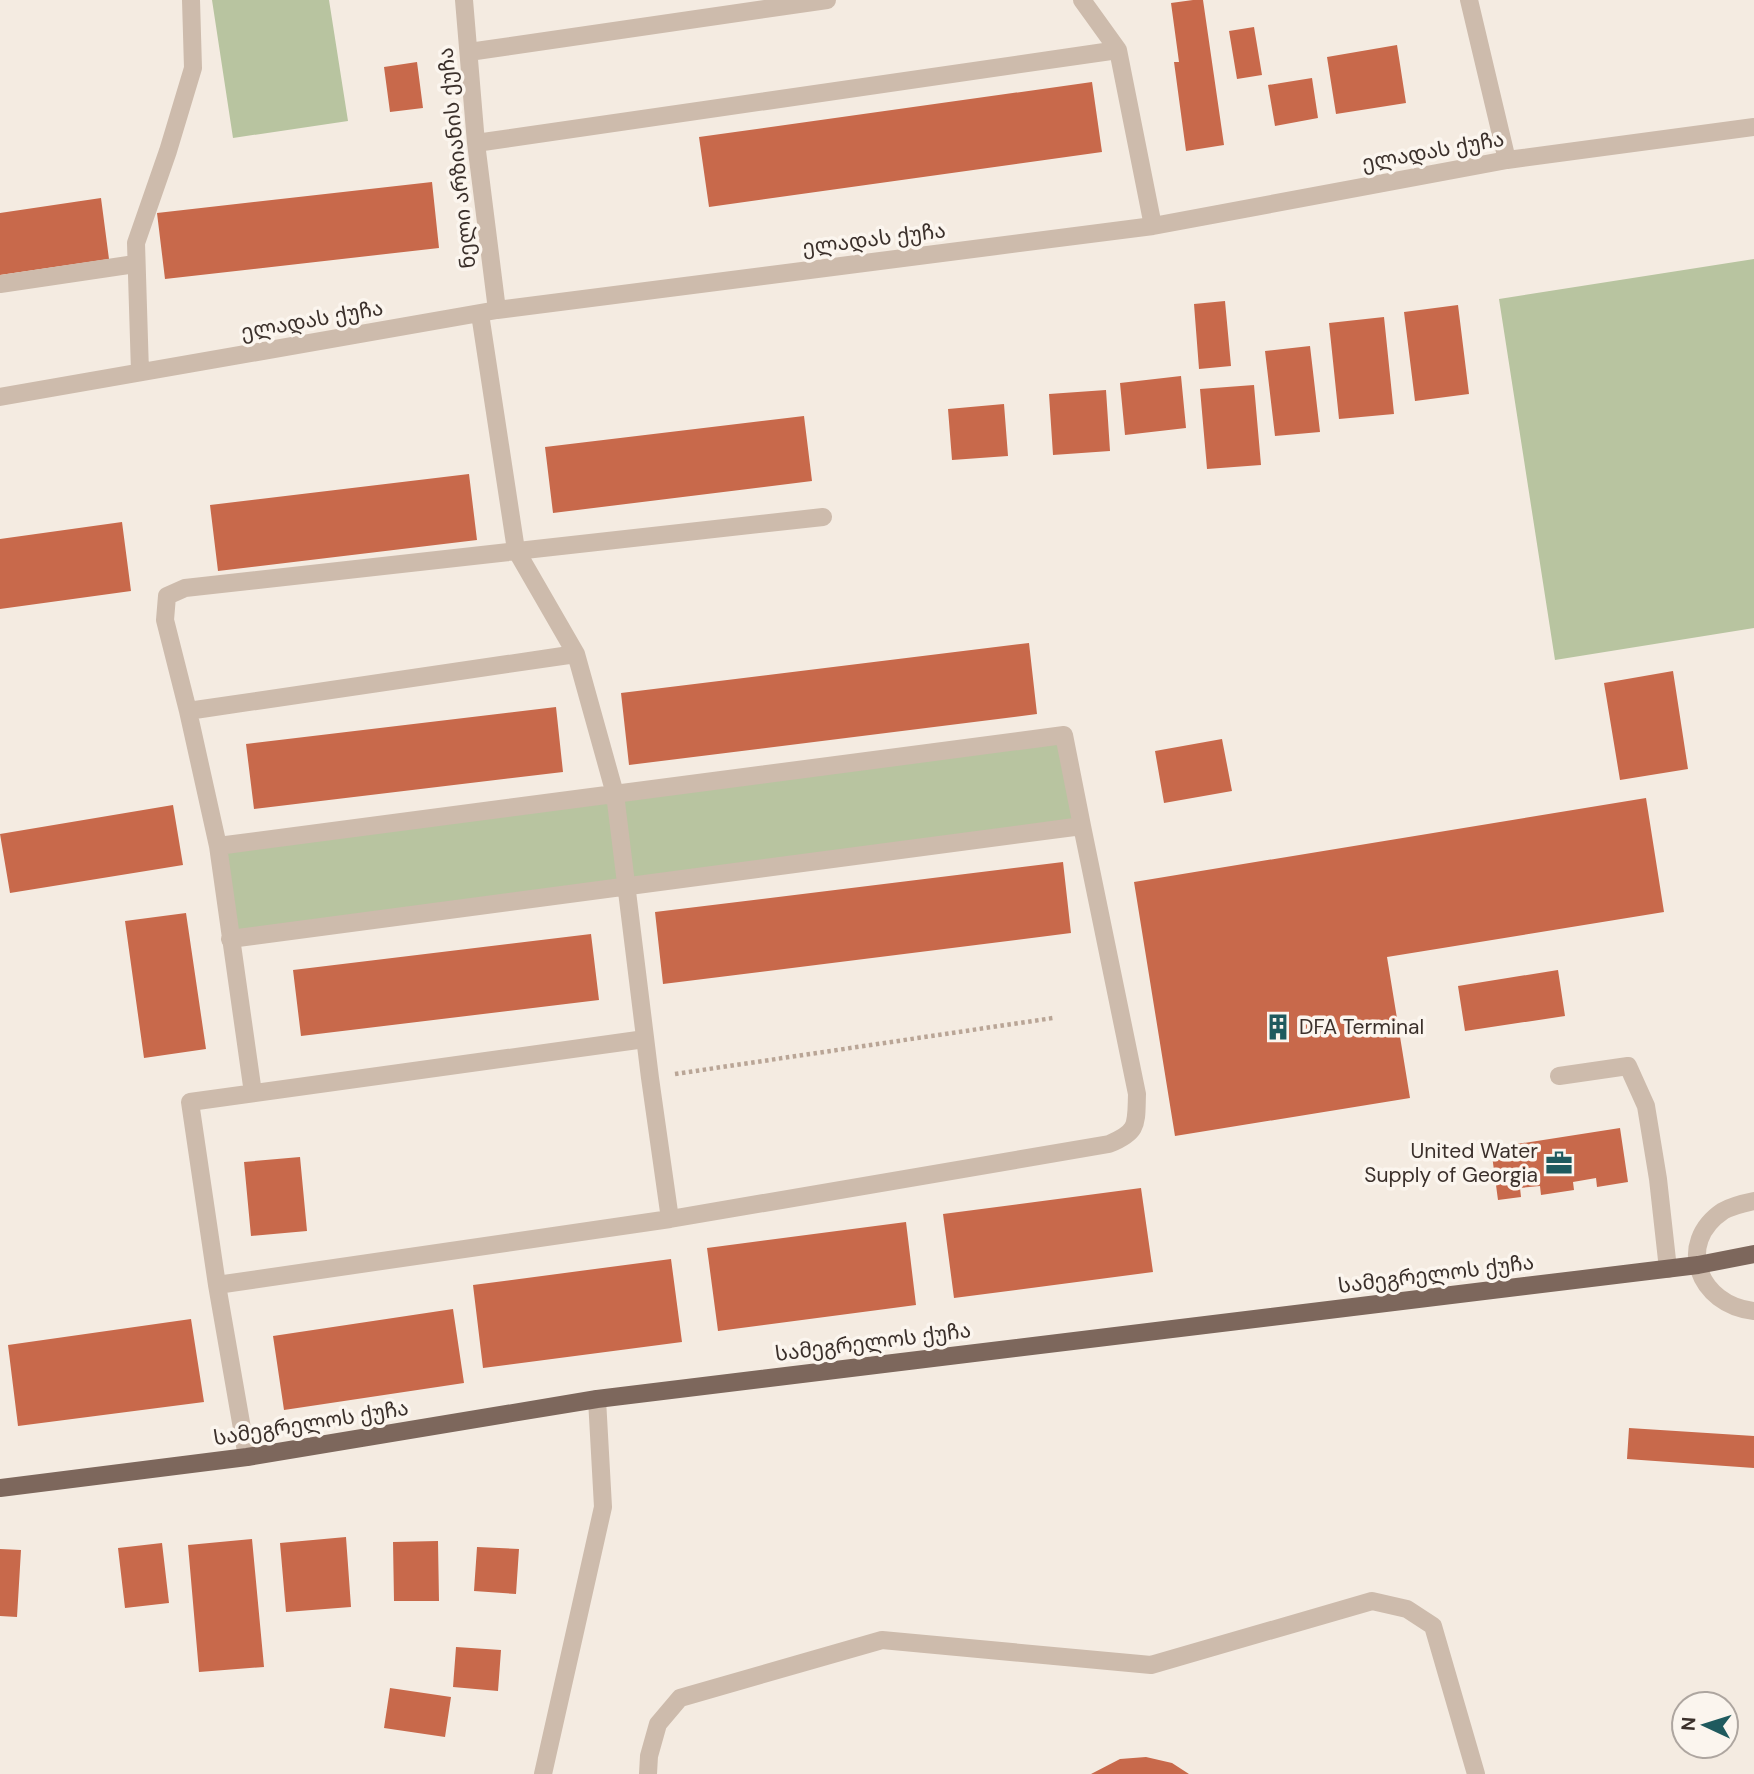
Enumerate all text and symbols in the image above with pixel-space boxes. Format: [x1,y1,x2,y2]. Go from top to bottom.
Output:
street label: ნელი არზიანის ქუჩა [431,46,483,270]
street label: ელადას ქუჩა [1360,125,1506,177]
street label: ელადას ქუჩა [801,216,947,262]
street label: ელადას ქუჩა [239,294,385,346]
building icon: DFA Terminal [1263,1012,1293,1042]
place label: DFA Terminal [1299,1013,1424,1041]
place label: United Water Supply of Georgia [1364,1137,1538,1189]
office icon: United Water Supply of Georgia [1544,1148,1574,1178]
street label: სამეგრელოს ქუჩა [1337,1248,1535,1300]
street label: სამეგრელოს ქუჩა [774,1316,972,1368]
street label: სამეგრელოს ქუჩა [211,1394,411,1452]
north arrow [1670,1690,1740,1760]
text: N [1676,1716,1701,1732]

